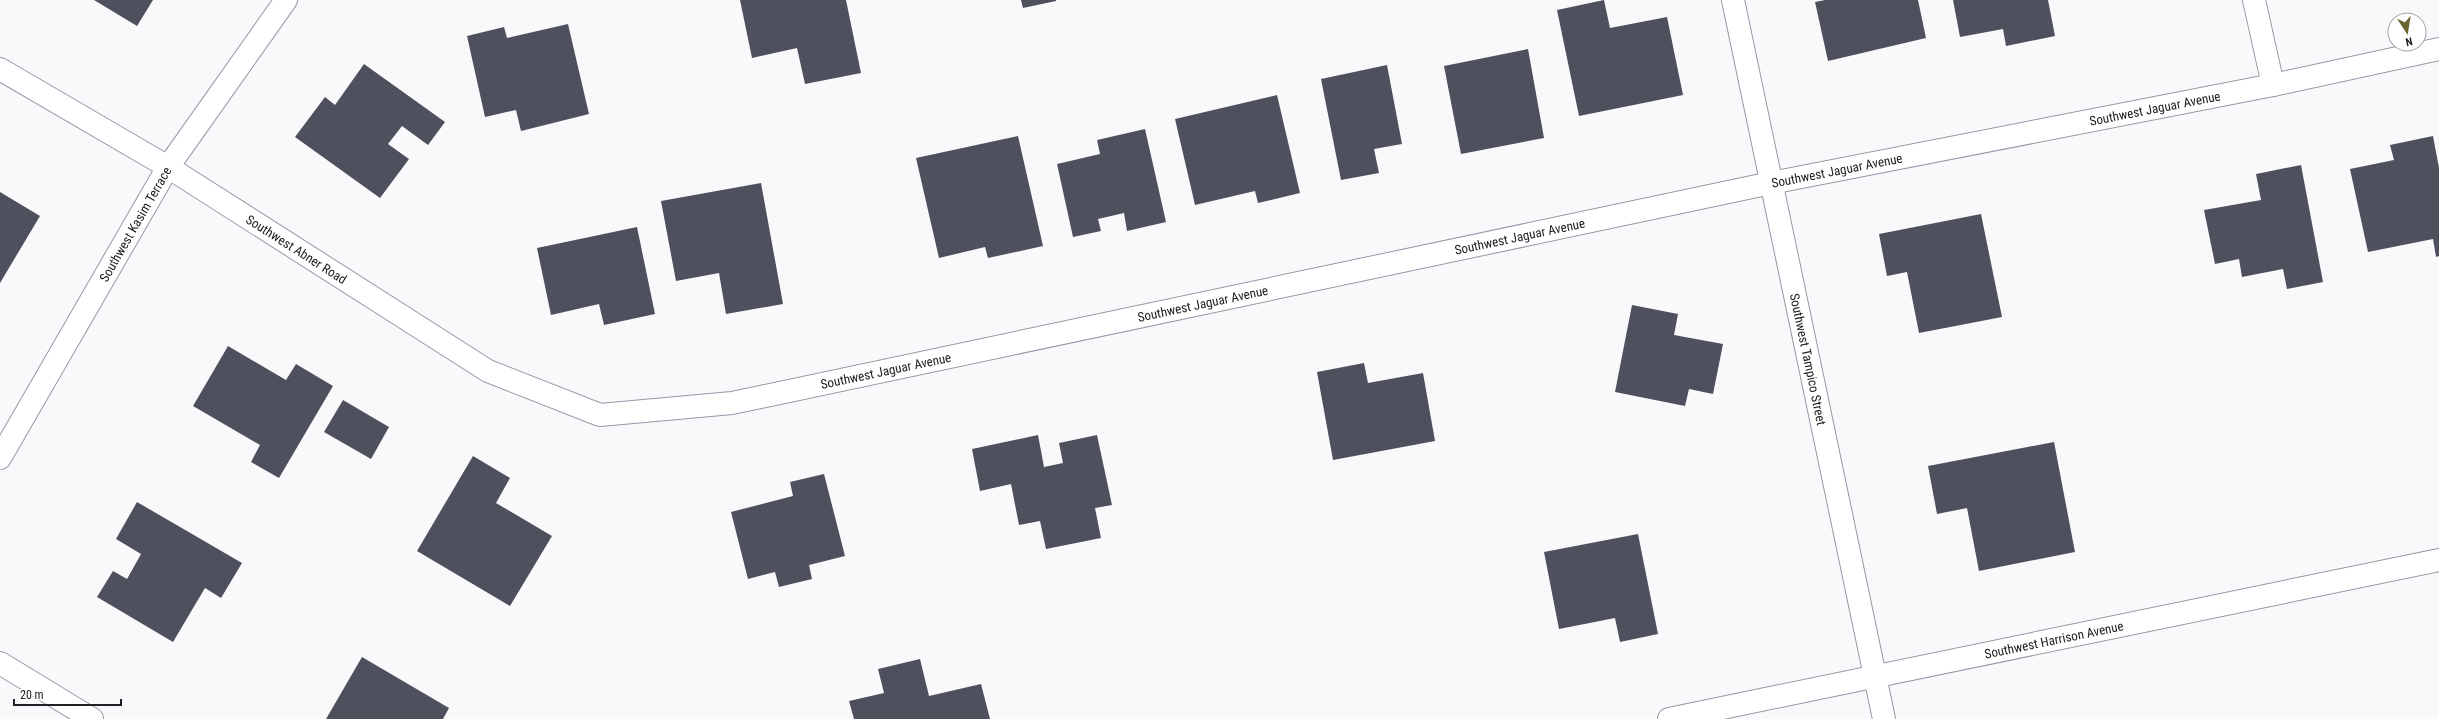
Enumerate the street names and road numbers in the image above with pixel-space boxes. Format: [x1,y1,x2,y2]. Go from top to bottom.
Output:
street label: Southwest Jaguar Avenue [2088,88,2222,128]
street label: Southwest Jaguar Avenue [1770,150,1904,190]
street label: Southwest Kasim Terrace [96,164,174,284]
street label: Southwest Abner Road [243,211,350,287]
street label: Southwest Jaguar Avenue [1453,215,1586,257]
street label: Southwest Jaguar Avenue [1136,282,1269,324]
street label: Southwest Tampico Street [1787,292,1830,427]
street label: Southwest Jaguar Avenue [819,349,952,392]
street label: Southwest Harrison Avenue [1983,618,2125,661]

